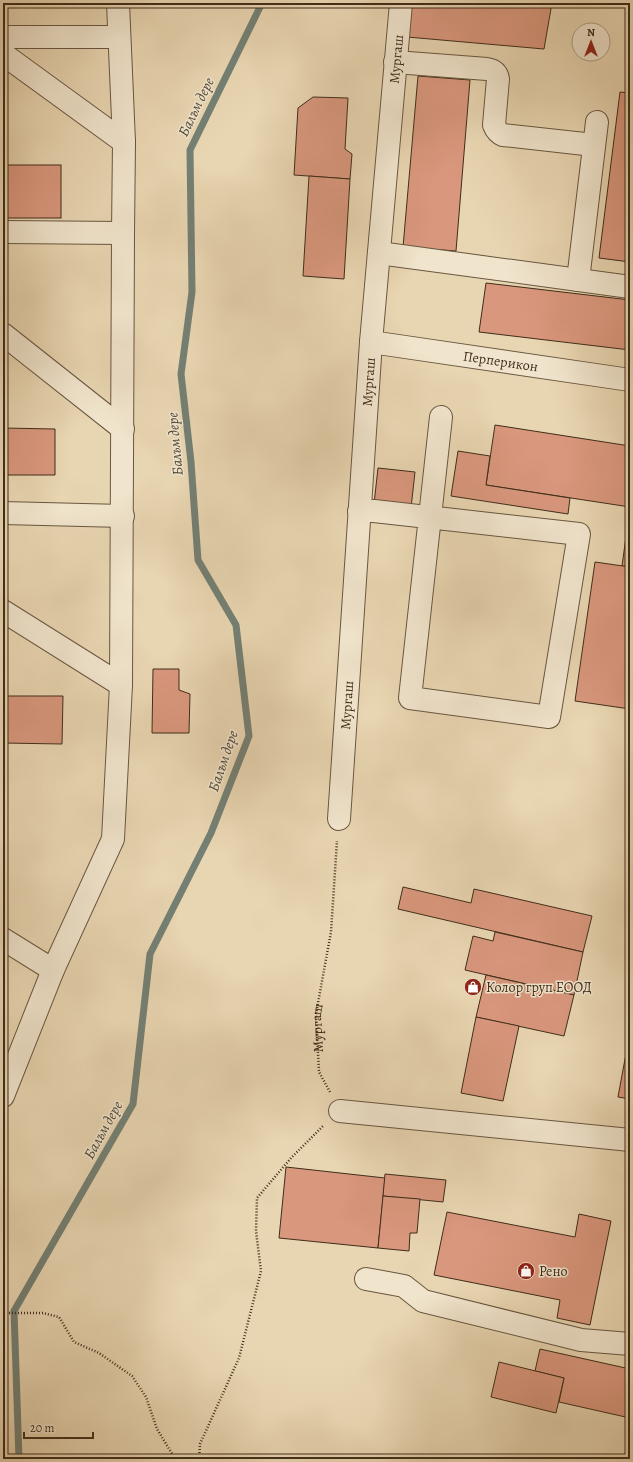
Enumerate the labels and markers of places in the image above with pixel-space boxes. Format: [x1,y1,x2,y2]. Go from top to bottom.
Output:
shop icon: Колор груп ЕООД [463,977,483,997]
place label: Колор груп ЕООД [486,978,592,997]
shop icon: Рено [516,1261,536,1281]
place label: Рено [539,1262,568,1281]

